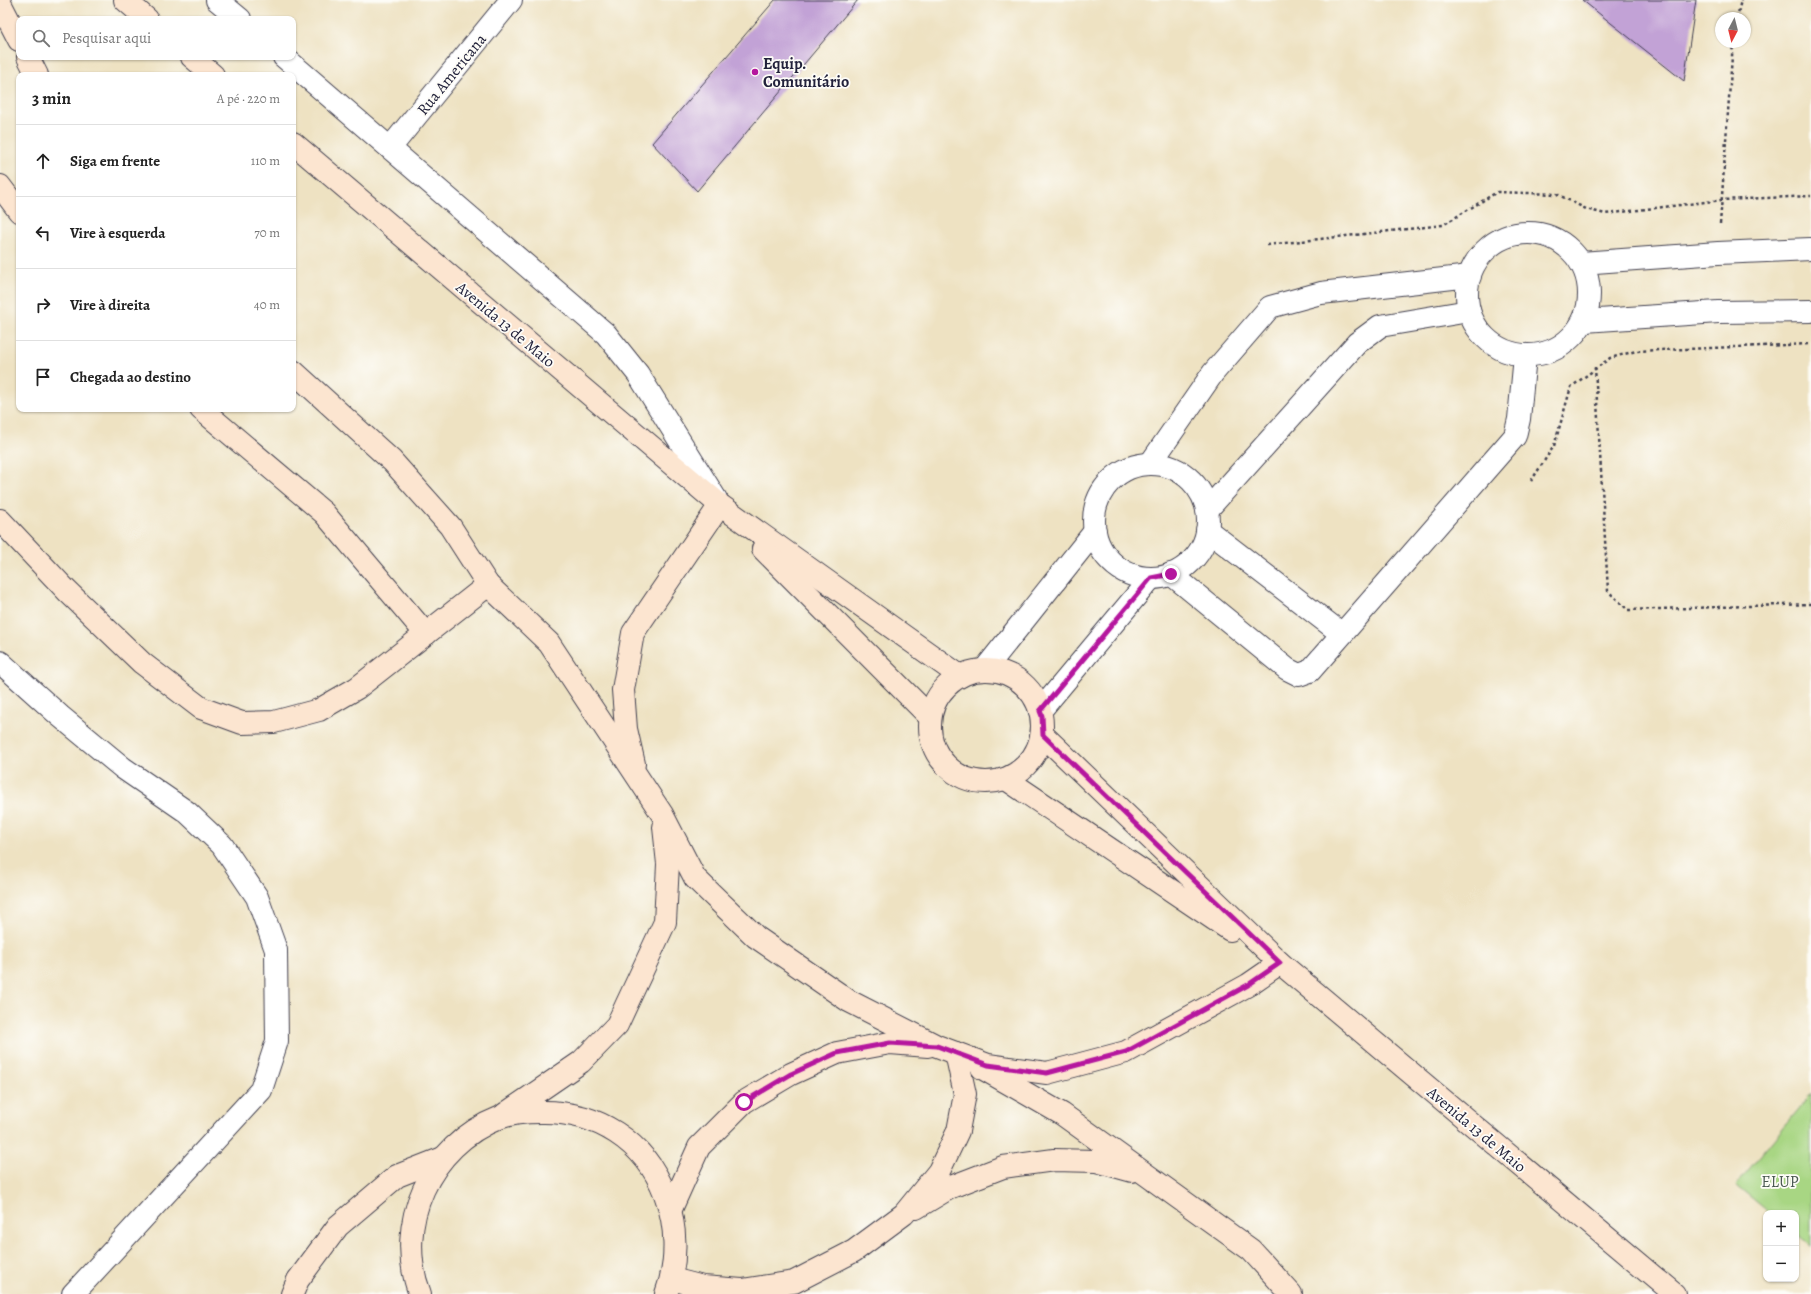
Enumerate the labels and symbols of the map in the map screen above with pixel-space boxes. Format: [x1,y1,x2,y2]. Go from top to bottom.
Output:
north arrow [1715,12,1751,48]
street label: Rua Americana [412,29,492,120]
place label: Equip. Comunitário [763,53,849,93]
marker: Equip. Comunitário [750,67,760,77]
street label: Avenida 13 de Maio [450,276,560,373]
route end [1162,565,1180,583]
street label: Avenida 13 de Maio [1421,1081,1531,1178]
route start [735,1093,753,1111]
park label: ELUP [1761,1171,1799,1193]

